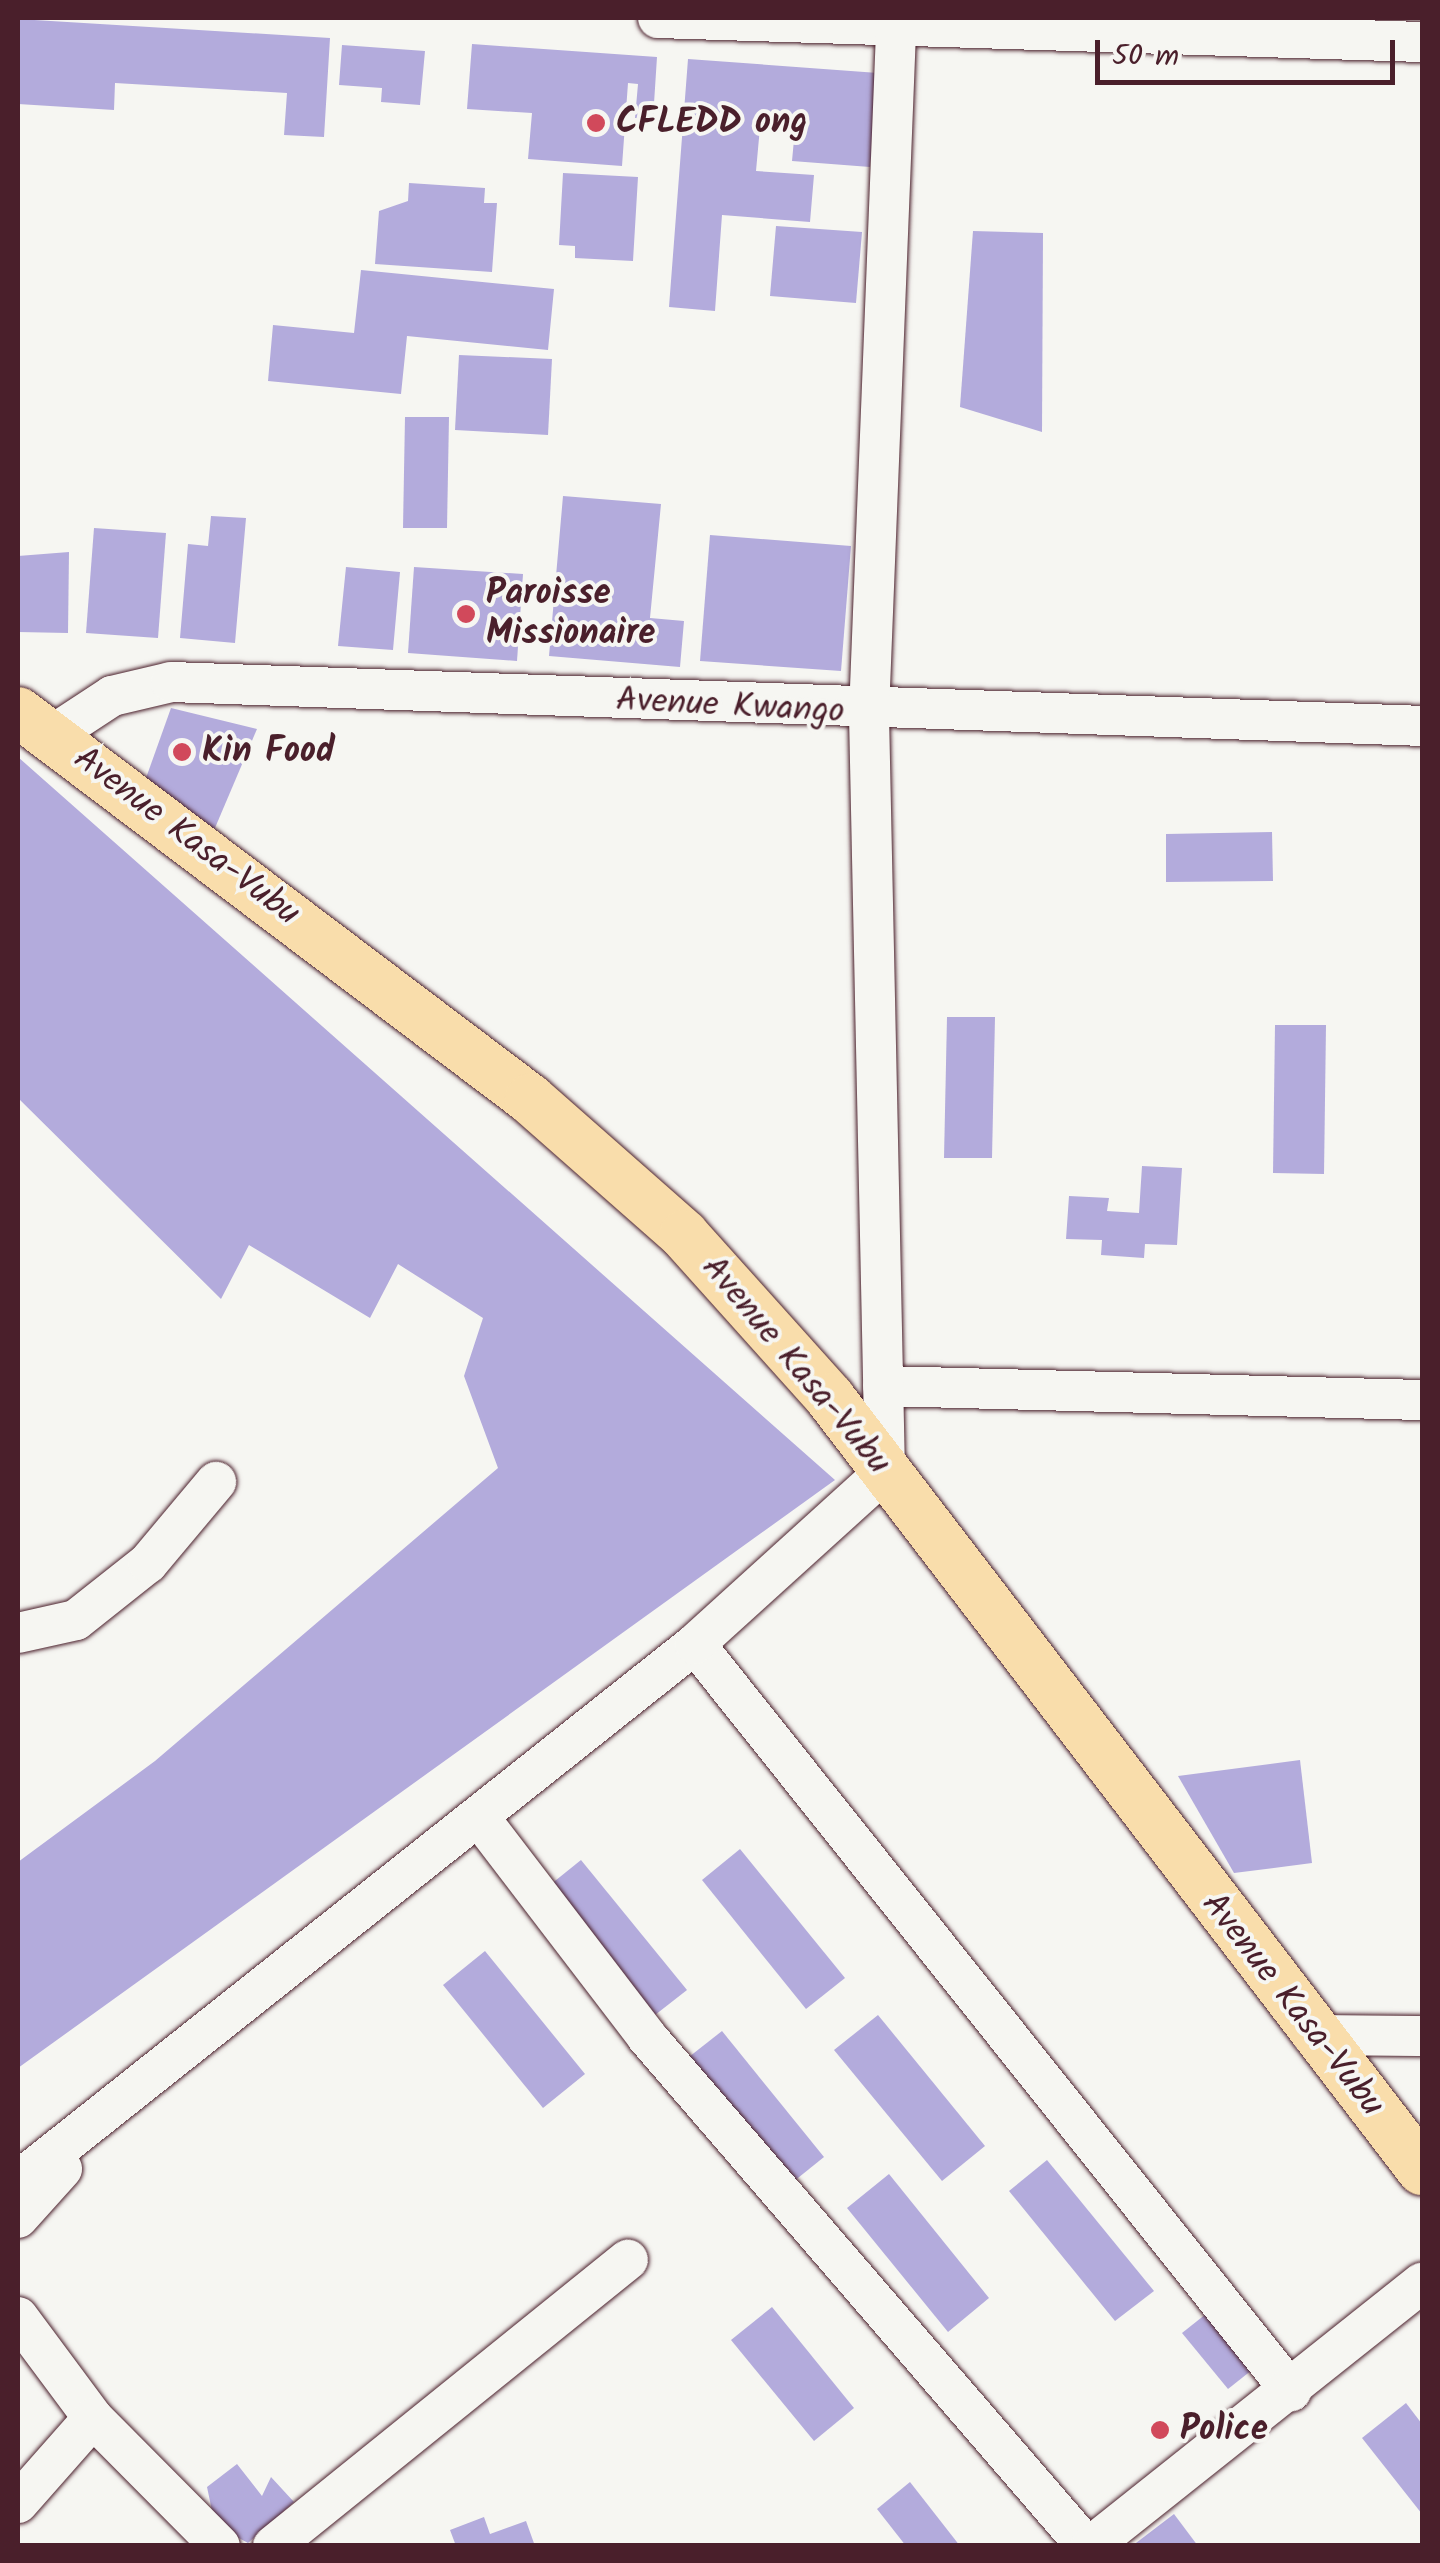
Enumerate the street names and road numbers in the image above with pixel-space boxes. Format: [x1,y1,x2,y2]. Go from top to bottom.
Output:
street label: Avenue Kwango [615,680,845,734]
street label: Avenue Kasa-Vubu [65,738,307,936]
street label: Avenue Kasa-Vubu [691,1248,899,1484]
street label: Avenue Kasa-Vubu [1192,1885,1392,2125]

